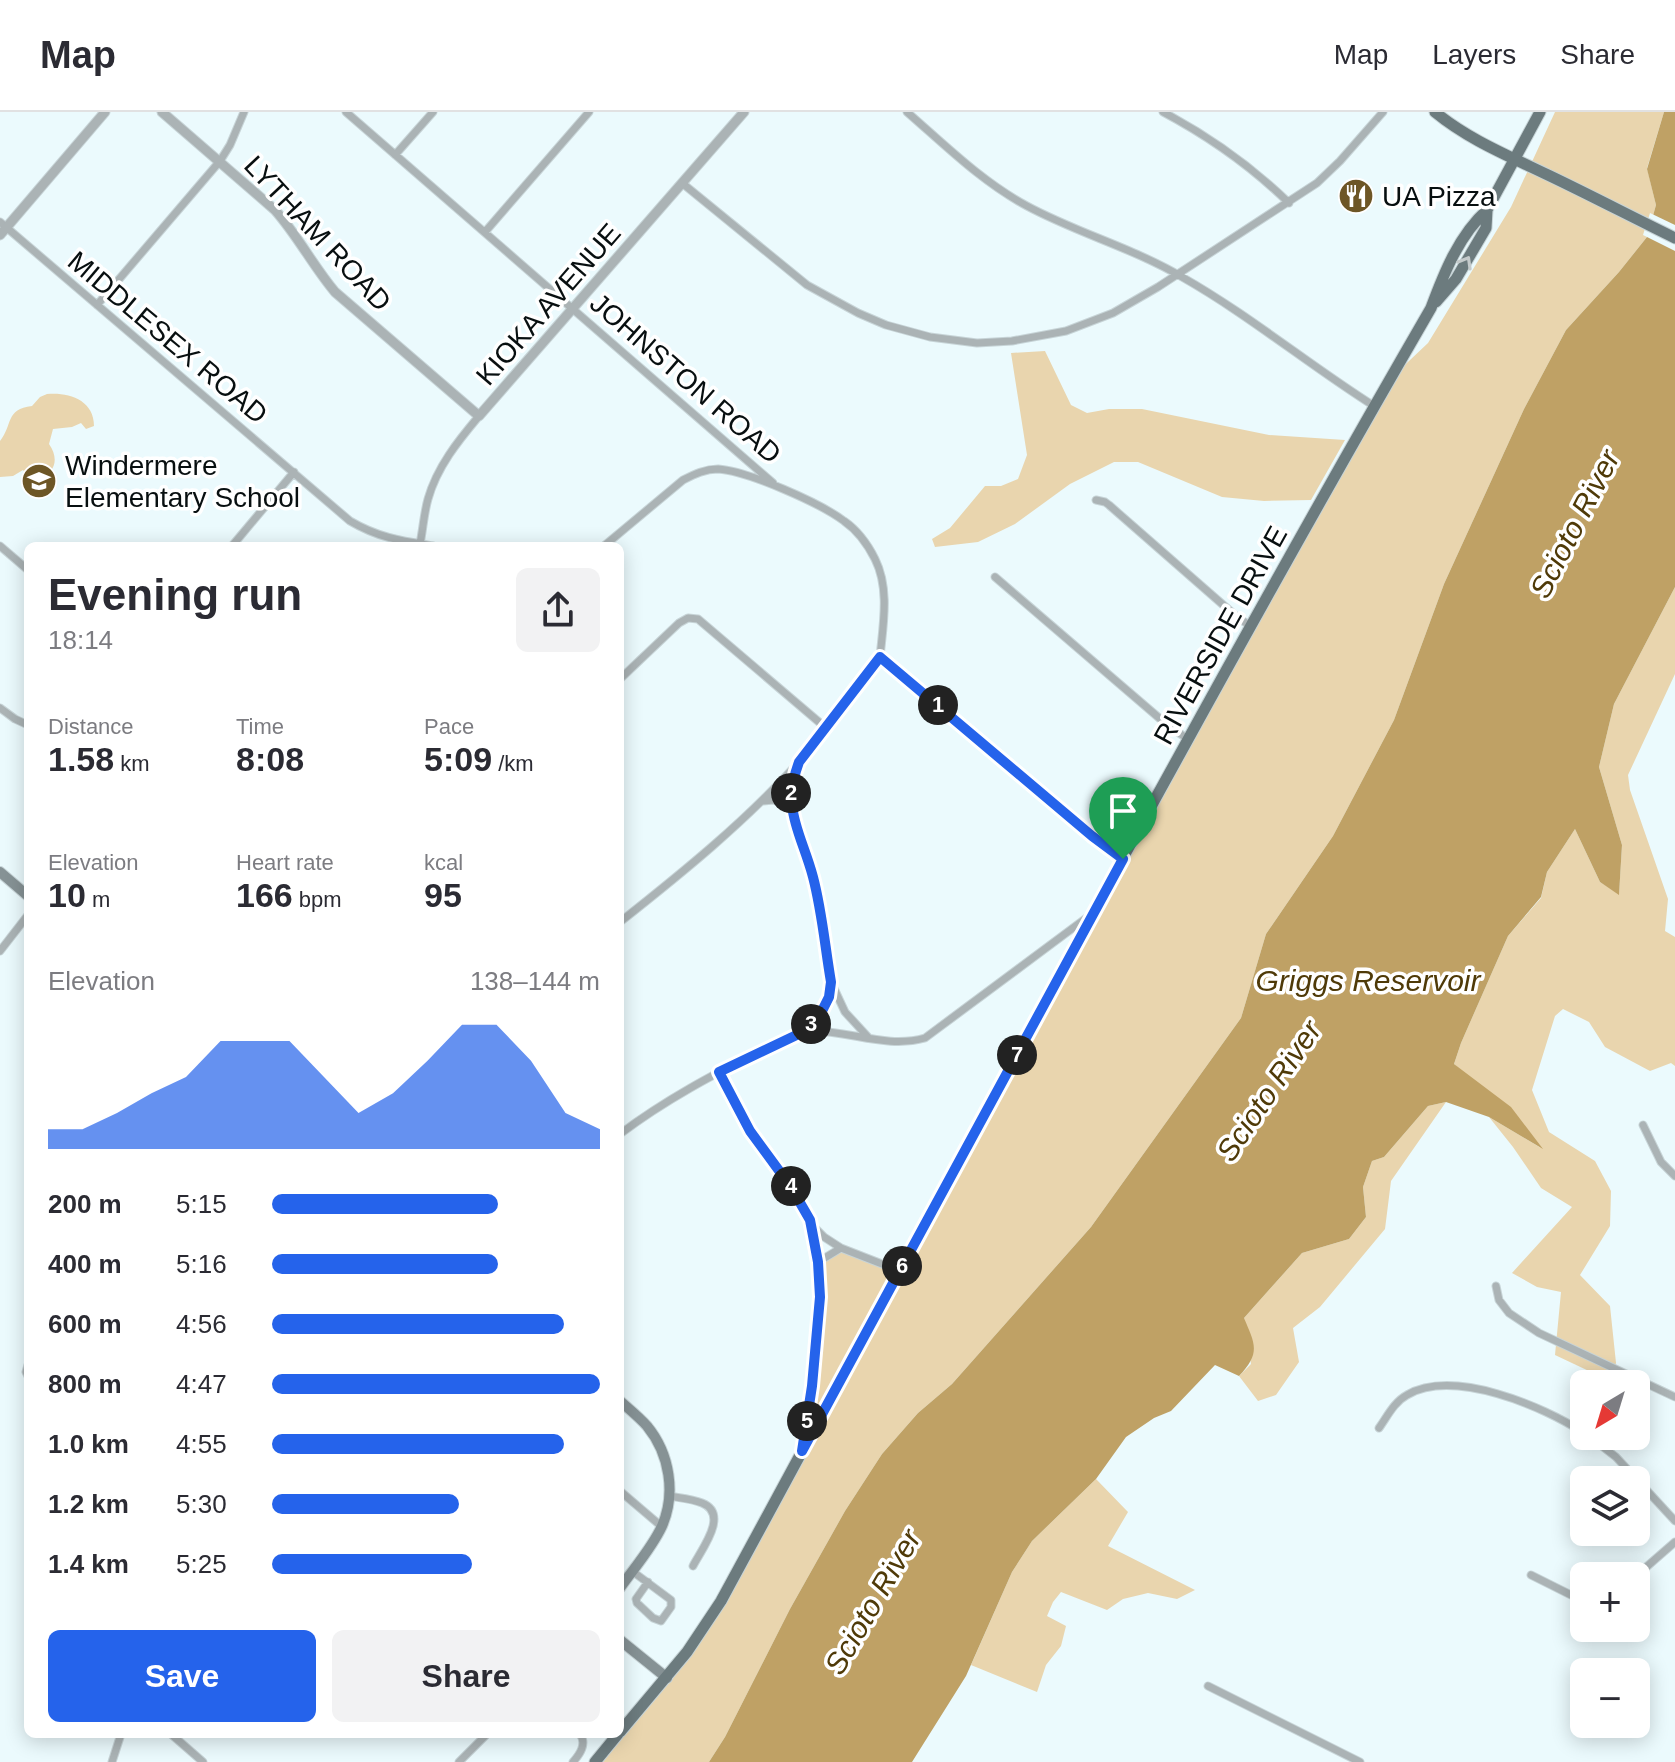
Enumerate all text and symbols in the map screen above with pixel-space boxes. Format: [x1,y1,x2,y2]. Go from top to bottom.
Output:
text: Map [40,34,116,76]
text: Map [1334,39,1388,70]
text: Layers [1432,39,1516,70]
text: Share [1560,39,1635,70]
street label: LYTHAM ROAD [238,150,397,317]
restaurant icon: UA Pizza [1337,177,1375,215]
place label: UA Pizza [1382,181,1496,212]
street label: KIOKA AVENUE [470,217,627,391]
street label: MIDDLESEX ROAD [62,245,274,430]
one-way arrow [1456,256,1472,271]
street label: JOHNSTON ROAD [584,287,787,470]
water label: Scioto River [1523,443,1626,603]
place label: Windermere Elementary School [65,450,300,513]
school or university icon: Windermere Elementary School [20,462,58,500]
street label: RIVERSIDE DRIVE [1148,521,1293,750]
button: share [516,568,600,652]
text: Evening run [48,570,302,619]
text: 18:14 [48,625,113,655]
pin: 1 [918,685,958,725]
text: 1 [932,692,944,717]
text: Distance [48,714,134,739]
text: Time [236,714,284,739]
text: Pace [424,714,474,739]
text: 1.58 [48,740,114,778]
text: 8:08 [236,740,304,778]
text: 5:09 [424,740,492,778]
text: km [114,751,150,776]
text: /km [492,751,534,776]
pin: 2 [771,773,811,813]
pin [1089,777,1157,859]
text: 2 [785,780,797,805]
icon: arrive [1101,789,1145,833]
text: Elevation [48,850,139,875]
text: Heart rate [236,850,334,875]
text: kcal [424,850,463,875]
text: 10 [48,876,86,914]
text: 166 [236,876,293,914]
text: 95 [424,876,462,914]
text: m [86,887,110,912]
text: bpm [293,887,342,912]
water label: Griggs Reservoir [1255,964,1482,997]
text: Elevation [48,966,155,996]
text: 138–144 m [470,966,600,996]
pin: 3 [791,1004,831,1044]
text: 3 [805,1011,817,1036]
water label: Scioto River [1210,1014,1328,1167]
pin: 7 [997,1035,1037,1075]
text: 7 [1011,1042,1023,1067]
pin: 4 [771,1166,811,1206]
text: 4 [785,1173,797,1198]
text: 200 m [48,1189,122,1219]
text: 5:15 [176,1189,227,1219]
pin: 6 [882,1246,922,1286]
text: 400 m [48,1249,122,1279]
text: 5:16 [176,1249,227,1279]
text: 6 [896,1253,908,1278]
text: 600 m [48,1309,122,1339]
text: 4:56 [176,1309,227,1339]
text: 800 m [48,1369,122,1399]
text: 4:47 [176,1369,227,1399]
north arrow [1570,1370,1650,1450]
map controls [1570,1370,1650,1738]
pin: 5 [787,1401,827,1441]
text: 5 [801,1408,813,1433]
text: 1.0 km [48,1429,129,1459]
text: 4:55 [176,1429,227,1459]
button: layers [1570,1466,1650,1546]
text: 1.2 km [48,1489,129,1519]
text: 5:30 [176,1489,227,1519]
water label: Scioto River [818,1523,928,1680]
text: 1.4 km [48,1549,129,1579]
text: 5:25 [176,1549,227,1579]
button: + [1570,1562,1650,1642]
button: Save [48,1630,316,1722]
button: Share [332,1630,600,1722]
button: − [1570,1658,1650,1738]

